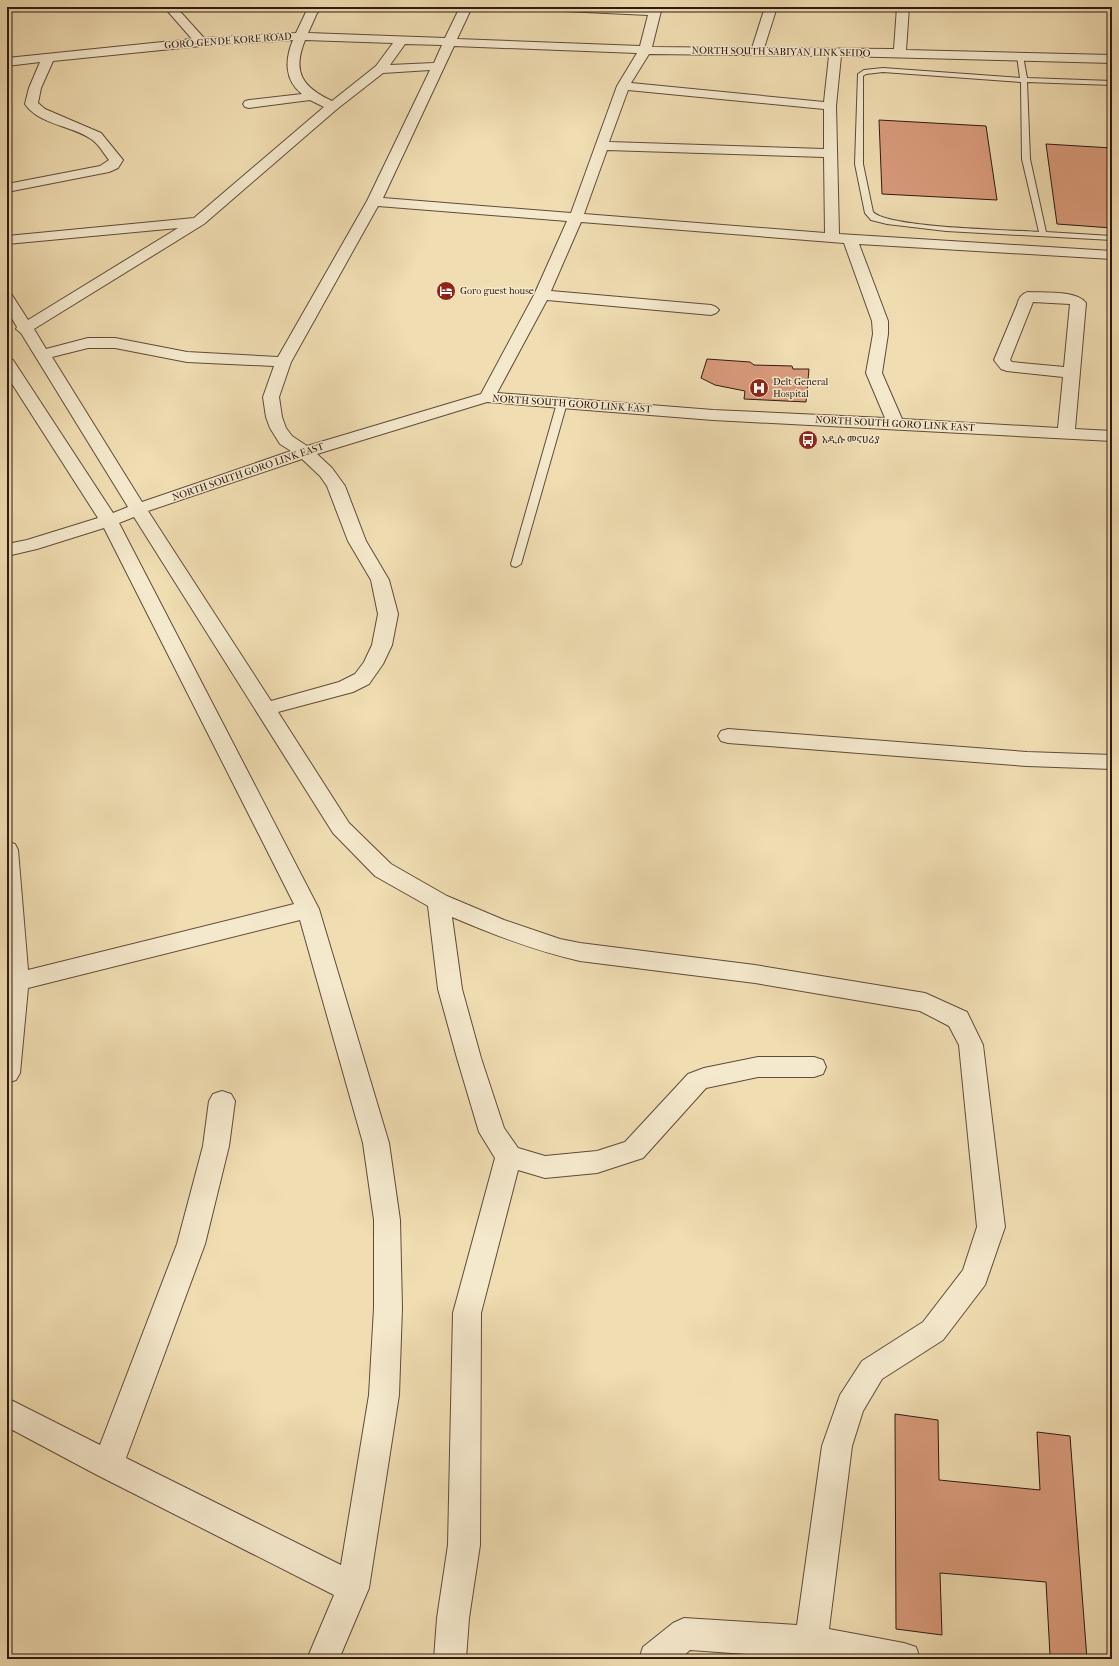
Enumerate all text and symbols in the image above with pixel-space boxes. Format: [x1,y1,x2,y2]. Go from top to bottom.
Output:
street label: GORO-GENDE KORE ROAD [164,31,293,51]
street label: NORTH SOUTH SABIYAN LINK SEIDO [691,44,871,60]
hotel icon: Goro guest house [435,280,457,302]
place label: Goro guest house [460,285,534,297]
place label: Delt General Hospital [773,376,829,400]
hospital icon: Delt General Hospital [748,377,770,399]
street label: NORTH SOUTH GORO LINK EAST [492,392,652,416]
street label: NORTH SOUTH GORO LINK EAST [815,414,975,434]
bus stop icon: አዲሱ መናሀሪያ [797,429,819,451]
place label: አዲሱ መናሀሪያ [822,434,880,446]
street label: NORTH SOUTH GORO LINK EAST [171,440,326,504]

